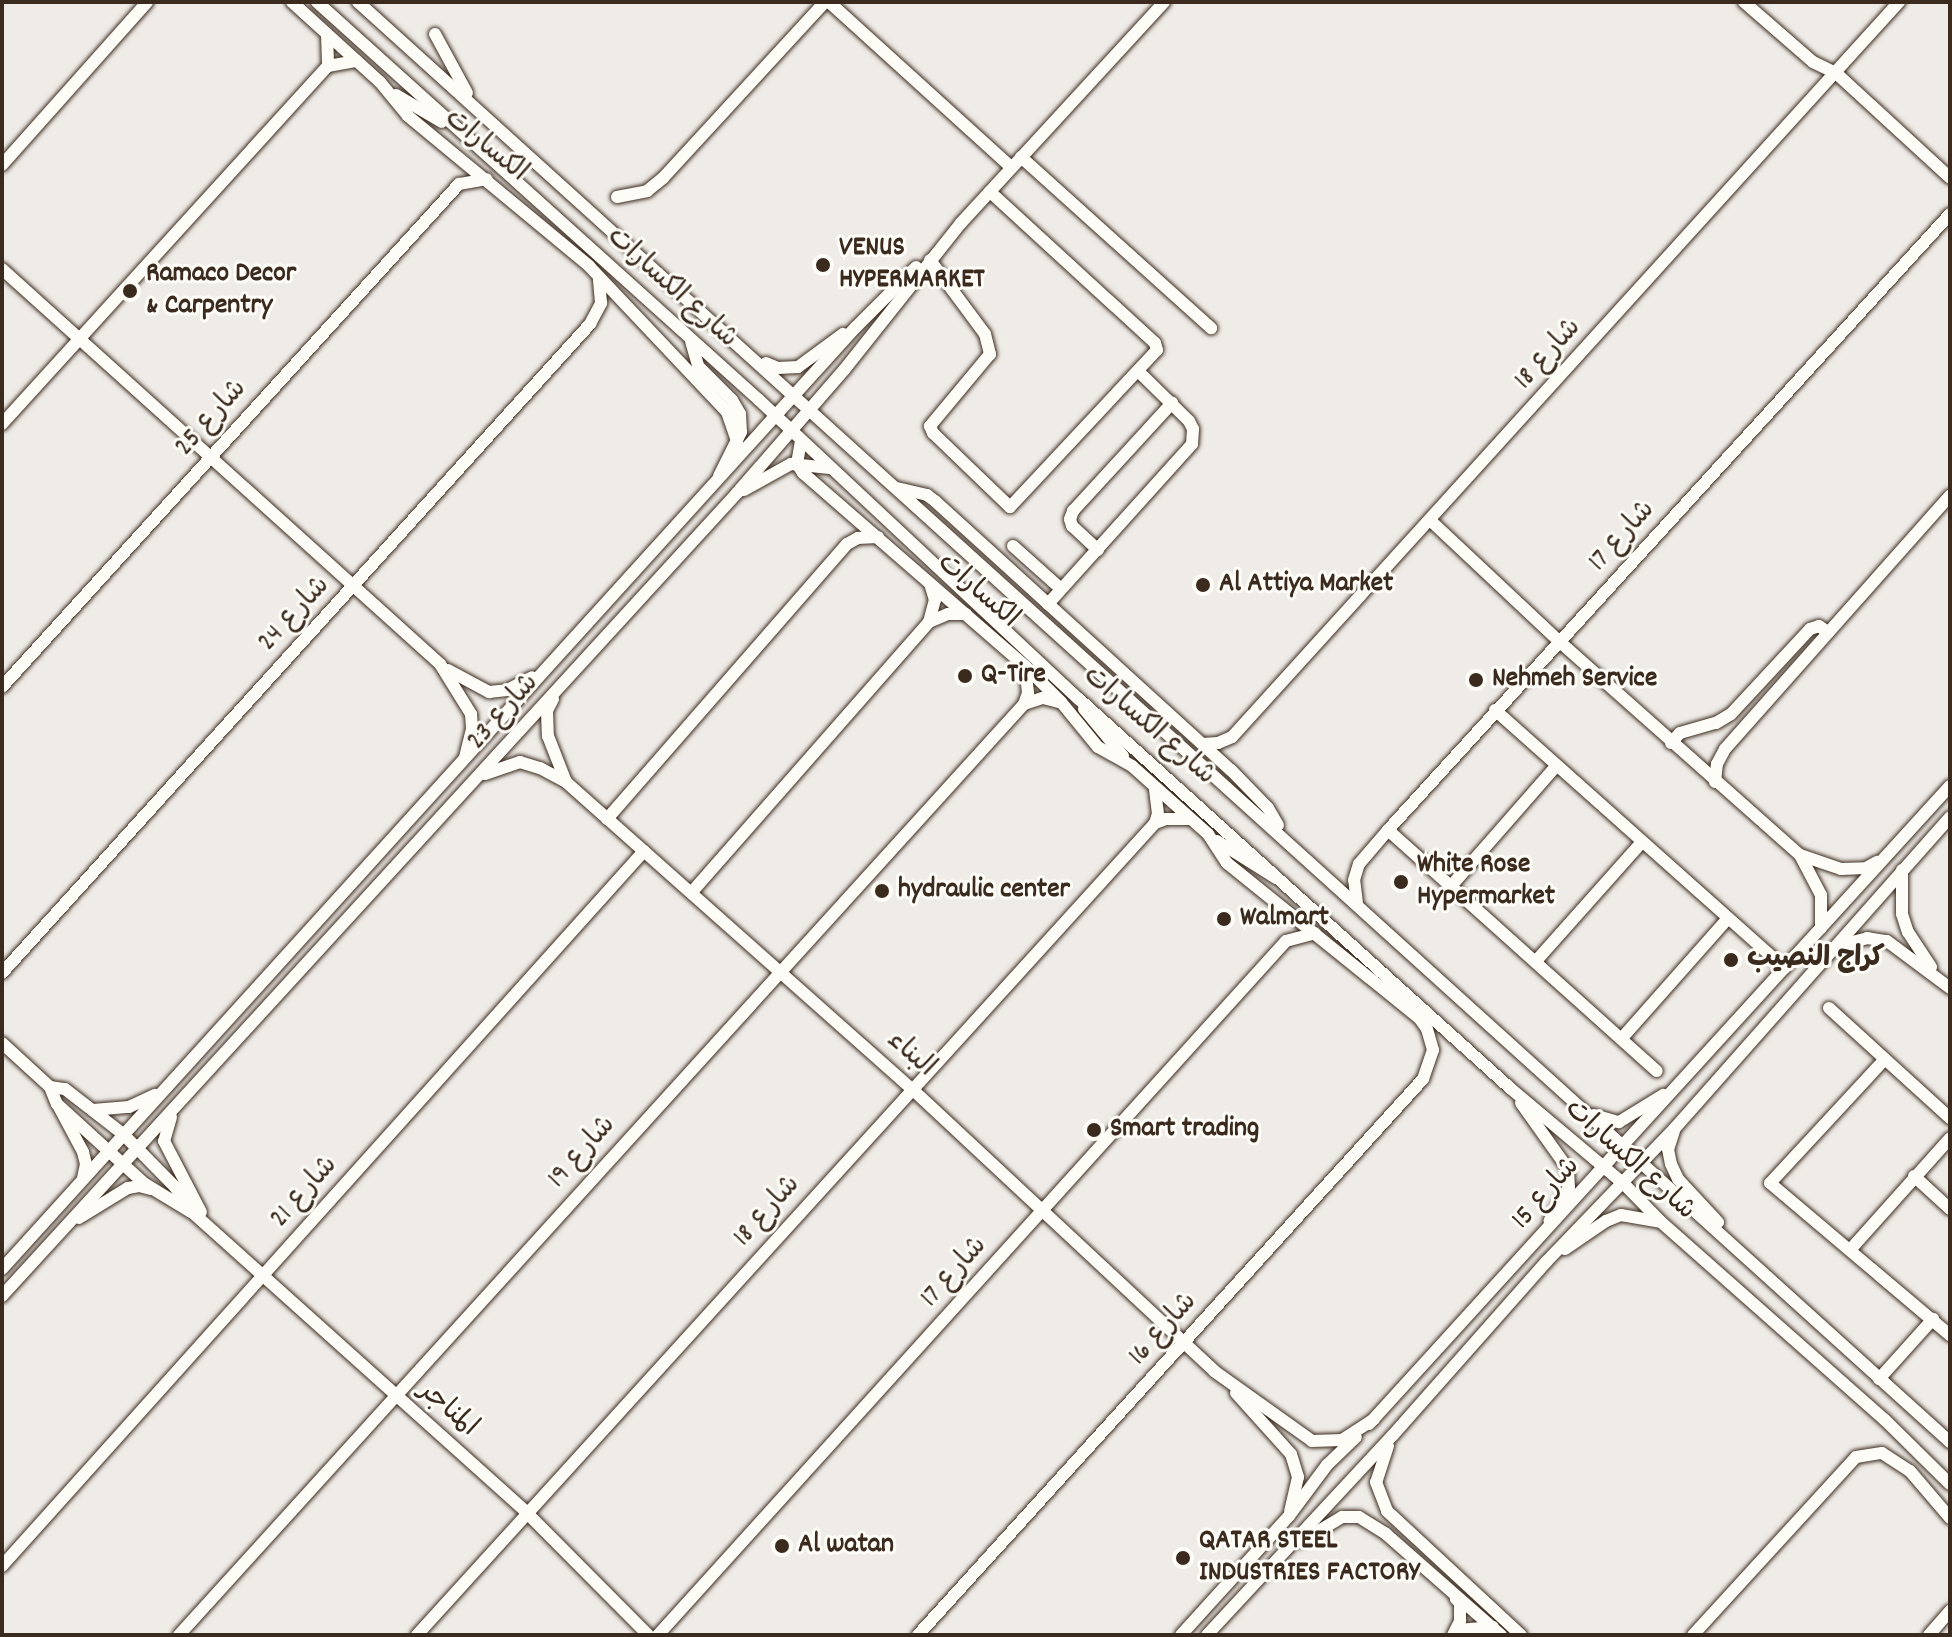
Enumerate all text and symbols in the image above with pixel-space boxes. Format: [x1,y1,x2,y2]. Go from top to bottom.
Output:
street label: الكسارات [436,103,534,191]
street label: شارع الكسارات [599,221,743,357]
place label: VENUS HYPERMARKET [839,232,985,298]
marker: VENUS HYPERMARKET [814,256,832,274]
place label: Ramaco Decor & Carpentry [146,258,296,324]
marker: Ramaco Decor & Carpentry [121,282,139,300]
street label: شارع 18 [1508,312,1590,398]
street label: شارع 25 [169,373,255,465]
street label: شارع 17 [1582,495,1664,579]
street label: الكسارات [929,547,1025,637]
place label: Al Attiya Market [1219,568,1393,602]
street label: شارع 24 [252,570,338,660]
marker: Al Attiya Market [1194,576,1212,594]
place label: Q-Tire [981,659,1046,693]
street label: شارع الكسارات [1075,660,1221,794]
place label: Nehmeh Service [1492,663,1657,697]
marker: Q-Tire [956,667,974,685]
street label: شارع 23 [461,668,547,758]
marker: Nehmeh Service [1467,671,1485,689]
place label: White Rose Hypermarket [1417,849,1555,915]
marker: White Rose Hypermarket [1392,873,1410,891]
place label: hydraulic center [898,874,1070,908]
marker: hydraulic center [873,882,891,900]
place label: Walmart [1240,902,1329,936]
marker: Walmart [1215,910,1233,928]
place label: كراج النصيب [1747,943,1885,977]
marker: كراج النصيب [1722,951,1740,969]
street label: البناء [879,1024,941,1086]
street label: شارع الكسارات [1557,1093,1701,1229]
street label: شارع 19 [542,1110,624,1196]
place label: Smart trading [1110,1113,1259,1147]
marker: Smart trading [1085,1121,1103,1139]
street label: شارع 21 [264,1150,346,1236]
street label: شارع 15 [1506,1151,1588,1237]
street label: شارع 18 [727,1169,809,1255]
street label: شارع 17 [914,1231,996,1315]
street label: شارع 16 [1122,1286,1206,1374]
street label: المناجر [410,1375,484,1445]
place label: QATAR STEEL INDUSTRIES FACTORY [1199,1525,1420,1591]
place label: Al watan [798,1529,894,1563]
marker: Al watan [773,1537,791,1555]
marker: QATAR STEEL INDUSTRIES FACTORY [1174,1549,1192,1567]

